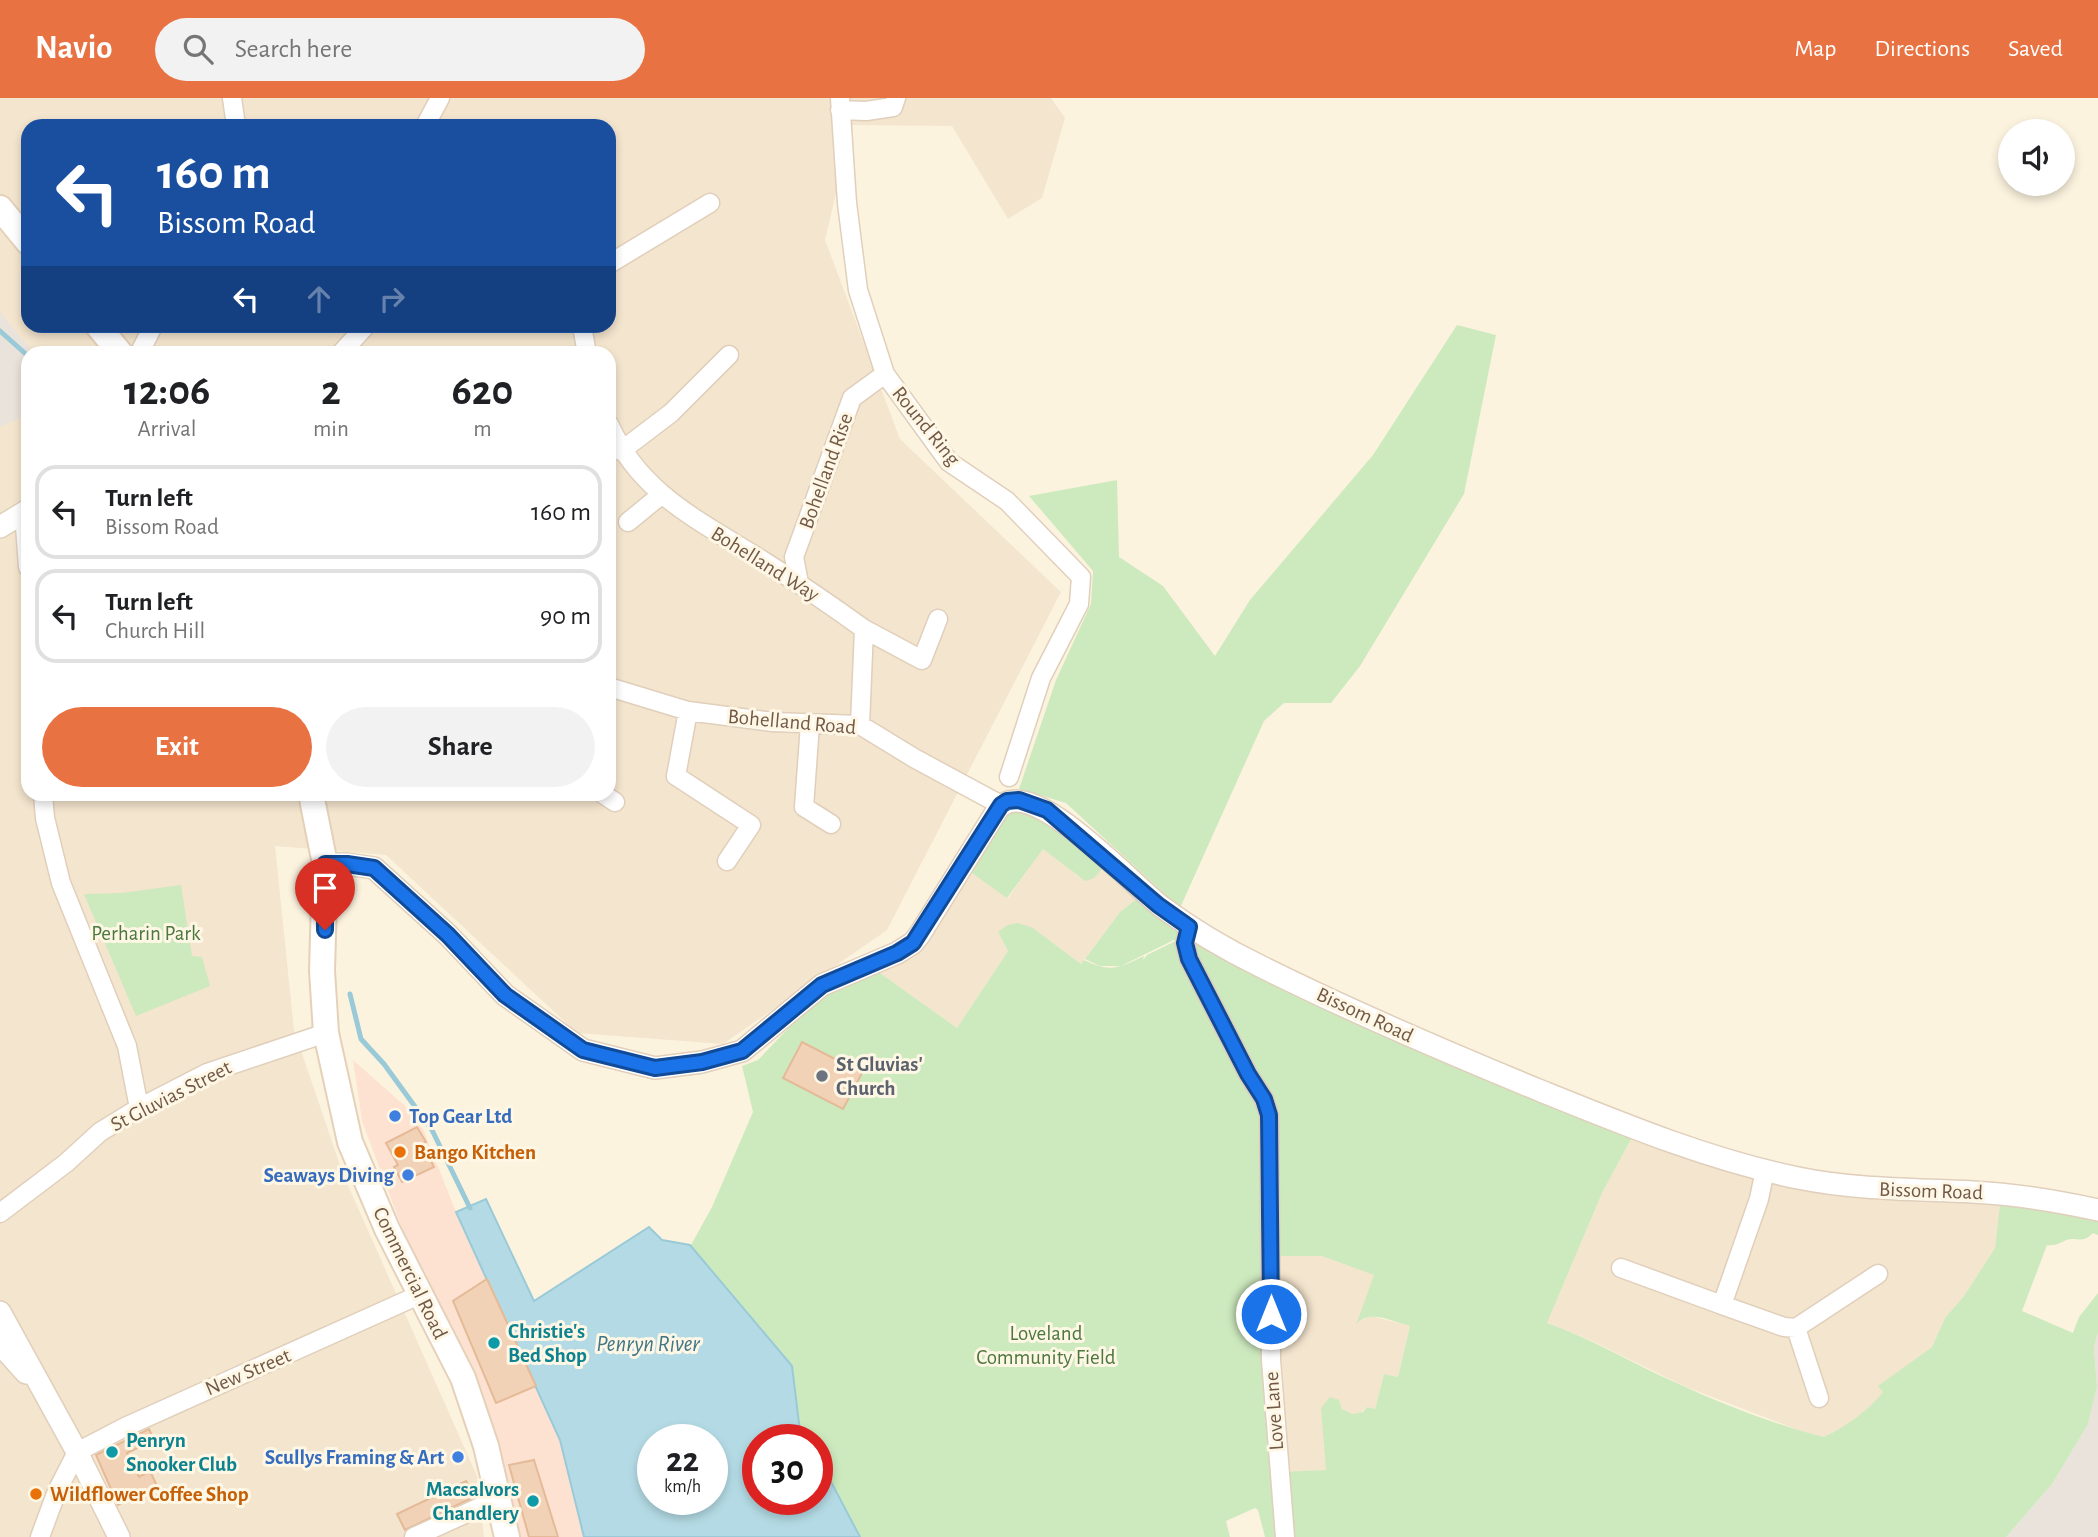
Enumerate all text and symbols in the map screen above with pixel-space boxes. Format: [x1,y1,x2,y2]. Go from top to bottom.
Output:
search box [155,18,645,81]
icon: search [179,30,217,68]
text: Navio [35,32,113,65]
text: Search here [235,36,352,62]
text: Map [1794,37,1836,61]
text: Directions [1874,37,1970,61]
text: Saved [2008,37,2063,61]
map controls [1998,119,2075,196]
button: sound [1998,119,2075,196]
icon: left [42,147,133,238]
text: 160 m [157,149,271,198]
text: Bissom Road [157,207,316,239]
icon: left [227,280,265,318]
icon: ahead [300,280,338,318]
icon: right [373,280,411,318]
text: 12:06 [124,370,210,412]
text: 2 [321,370,341,412]
text: 620 [451,370,513,412]
street label: Round Ring [888,383,964,470]
street label: Bohelland Rise [795,410,857,532]
text: Arrival [137,418,197,441]
text: min [313,418,349,441]
text: m [473,418,492,441]
text: Turn left [105,485,193,511]
icon: left [46,493,84,531]
text: 160 m [531,499,591,525]
text: Bissom Road [105,516,219,539]
street label: Bohelland Way [707,522,823,606]
text: Turn left [105,589,193,615]
icon: left [46,597,84,635]
text: 90 m [540,603,591,629]
text: Church Hill [105,620,205,643]
street label: Bohelland Road [727,706,857,738]
button: Exit [42,707,312,787]
button: Share [326,707,595,787]
pin [295,858,355,930]
icon: arrive [306,869,344,907]
park label: Perharin Park [91,923,201,944]
street label: Bissom Road [1313,983,1417,1047]
place label: St Gluvias' Church [836,1054,923,1099]
street label: St Gluvias Street [107,1056,235,1135]
marker: St Gluvias' Church [814,1068,830,1084]
place label: Top Gear Ltd [409,1106,512,1127]
marker: Top Gear Ltd [387,1108,403,1124]
place label: Bango Kitchen [414,1142,536,1163]
marker: Bango Kitchen [392,1144,408,1160]
place label: Seaways Diving [263,1165,394,1186]
marker: Seaways Diving [400,1167,416,1183]
street label: Bissom Road [1879,1179,1983,1203]
street label: Commercial Road [369,1204,451,1342]
position arrow [1234,1277,1308,1351]
place label: Christie's Bed Shop [508,1321,587,1366]
park label: Loveland Community Field [976,1323,1116,1368]
water label: Penryn River [596,1333,700,1356]
marker: Christie's Bed Shop [486,1335,502,1351]
street label: New Street [202,1345,294,1399]
street label: Love Lane [1261,1371,1287,1451]
speed limit sign: 30 [742,1424,833,1515]
place label: Penryn Snooker Club [126,1430,237,1475]
text: 22 [666,1443,699,1478]
marker: Penryn Snooker Club [104,1444,120,1460]
place label: Scullys Framing & Art [265,1447,444,1468]
marker: Scullys Framing & Art [450,1449,466,1465]
text: km/h [664,1478,701,1496]
place label: Macsalvors Chandlery [426,1479,520,1524]
place label: Wildflower Coffee Shop [50,1484,249,1505]
marker: Wildflower Coffee Shop [28,1486,44,1502]
marker: Macsalvors Chandlery [525,1493,541,1509]

